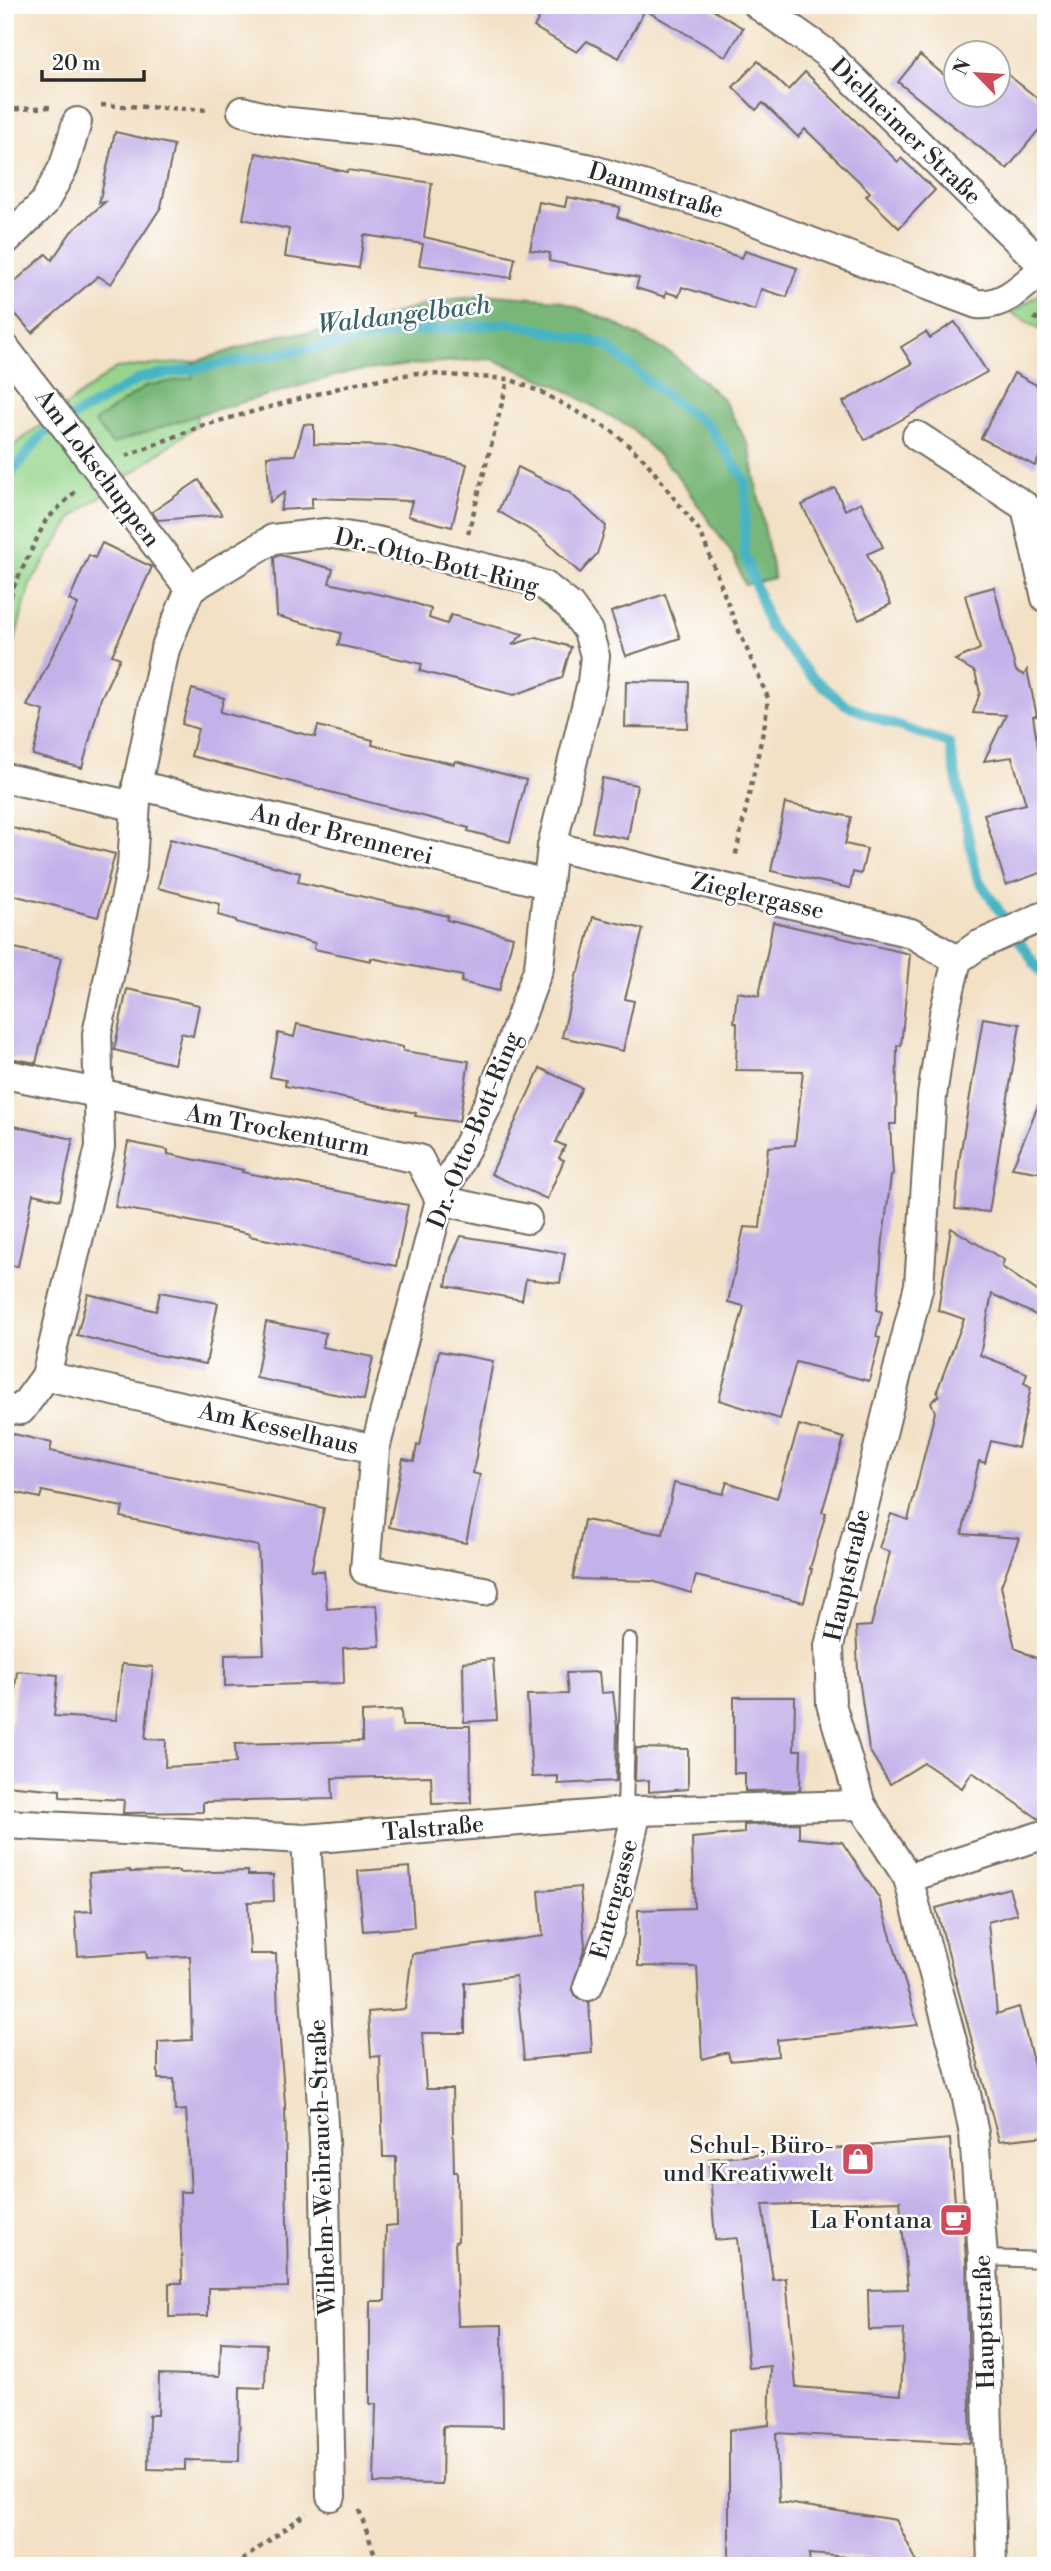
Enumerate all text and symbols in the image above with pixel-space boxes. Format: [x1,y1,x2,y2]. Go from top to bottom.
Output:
scale bar [42,38,144,82]
north arrow [942,38,1012,108]
text: 20 m [52,51,101,77]
street label: Dielheimer Straße [823,52,987,212]
text: N [948,55,977,79]
street label: Dammstraße [584,156,727,226]
water label: Waldangelbach [316,288,493,341]
street label: Am Lokschuppen [27,383,166,553]
street label: Dr.-Otto-Bott-Ring [331,522,543,602]
street label: An der Brennerei [246,798,436,872]
street label: Zieglergasse [689,867,827,927]
street label: Dr.-Otto-Bott-Ring [422,1027,528,1233]
street label: Am Trockenturm [182,1098,372,1164]
street label: Am Kesselhaus [195,1396,361,1462]
street label: Hauptstraße [818,1506,878,1644]
street label: Talstraße [381,1810,485,1848]
street label: Entengasse [585,1836,645,1963]
street label: Wilhelm-Weihrauch-Straße [303,2019,343,2316]
place label: Schul-, Büro- und Kreativwelt [663,2131,835,2189]
shop icon: Schul-, Büro- und Kreativwelt [839,2140,877,2178]
cafe icon: La Fontana [937,2201,975,2239]
place label: La Fontana [810,2206,933,2236]
street label: Hauptstraße [968,2254,1002,2390]

